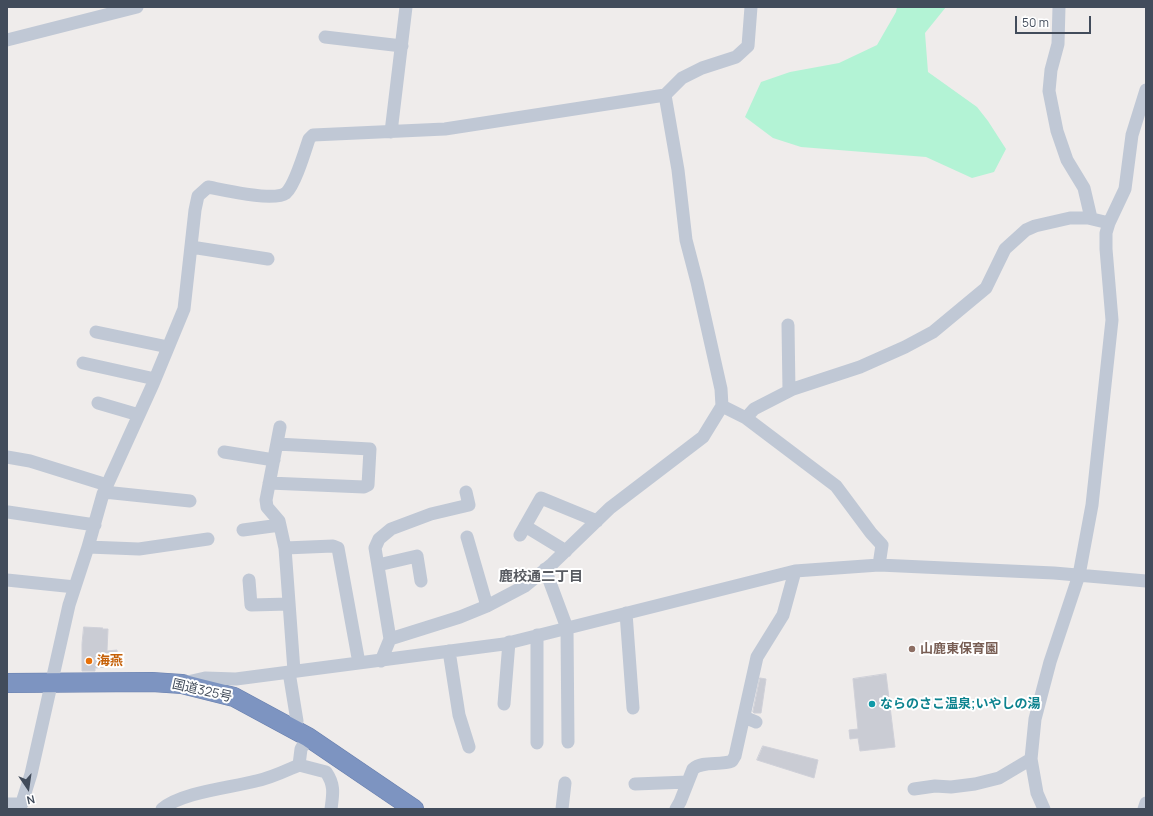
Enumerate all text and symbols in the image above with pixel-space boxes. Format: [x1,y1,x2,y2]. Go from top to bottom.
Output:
scale bar [1017,8,1093,34]
text: 50 m [1022,14,1049,31]
district label: 鹿校通二丁目 [499,569,583,585]
place label: 山鹿東保育園 [920,641,998,657]
marker: 山鹿東保育園 [907,644,917,654]
place label: 海燕 [97,653,123,669]
marker: 海燕 [84,656,94,666]
street label: 国道325号 [170,677,234,705]
place label: ならのさこ温泉;いやしの湯 [880,696,1040,712]
marker: ならのさこ温泉;いやしの湯 [867,699,877,709]
north arrow [8,768,48,808]
text: N [25,792,36,808]

